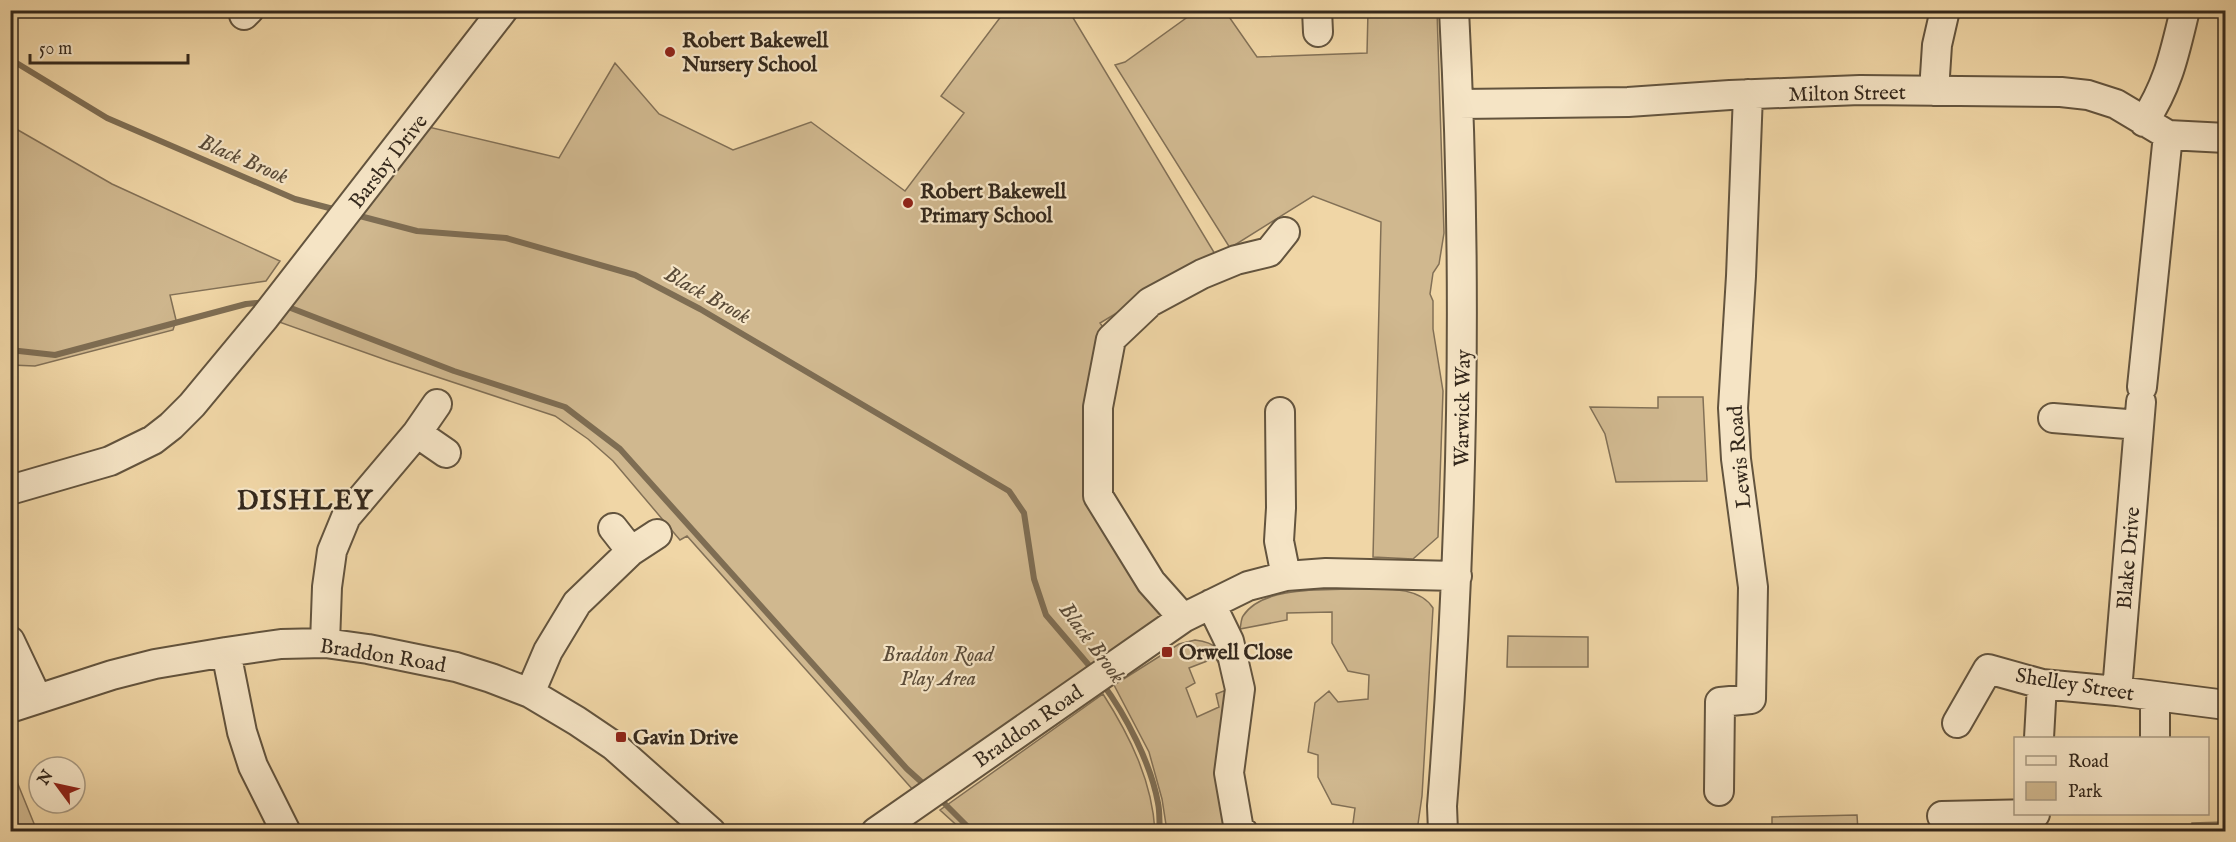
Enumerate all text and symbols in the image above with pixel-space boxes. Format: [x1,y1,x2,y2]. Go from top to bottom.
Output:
scale bar [30,27,188,65]
place label: Robert Bakewell Nursery School [681,28,829,79]
text: 50 m [39,38,72,61]
marker: Robert Bakewell Nursery School [663,45,677,59]
street label: Milton Street [1788,80,1906,109]
street label: Barsby Drive [344,109,435,215]
water label: Black Brook [194,128,292,191]
place label: Robert Bakewell Primary School [920,179,1067,230]
marker: Robert Bakewell Primary School [901,196,915,210]
water label: Black Brook [659,261,755,331]
street label: Warwick Way [1449,348,1478,467]
street label: Lewis Road [1722,403,1758,510]
district label: DISHLEY [237,485,373,519]
street label: Blake Drive [2112,505,2147,611]
water label: Black Brook [1052,597,1131,690]
street label: Braddon Road [318,633,449,680]
place label: Orwell Close [1179,640,1293,667]
park label: Braddon Road Play Area [882,642,996,693]
marker: Orwell Close [1160,645,1174,659]
street label: Shelley Street [2014,663,2136,708]
street label: Braddon Road [969,679,1090,775]
place label: Gavin Drive [633,725,739,752]
marker: Gavin Drive [614,730,628,744]
legend [2014,737,2209,815]
text: Road [2068,751,2109,774]
north arrow [27,755,87,815]
text: N [33,767,58,790]
text: Park [2068,781,2103,804]

